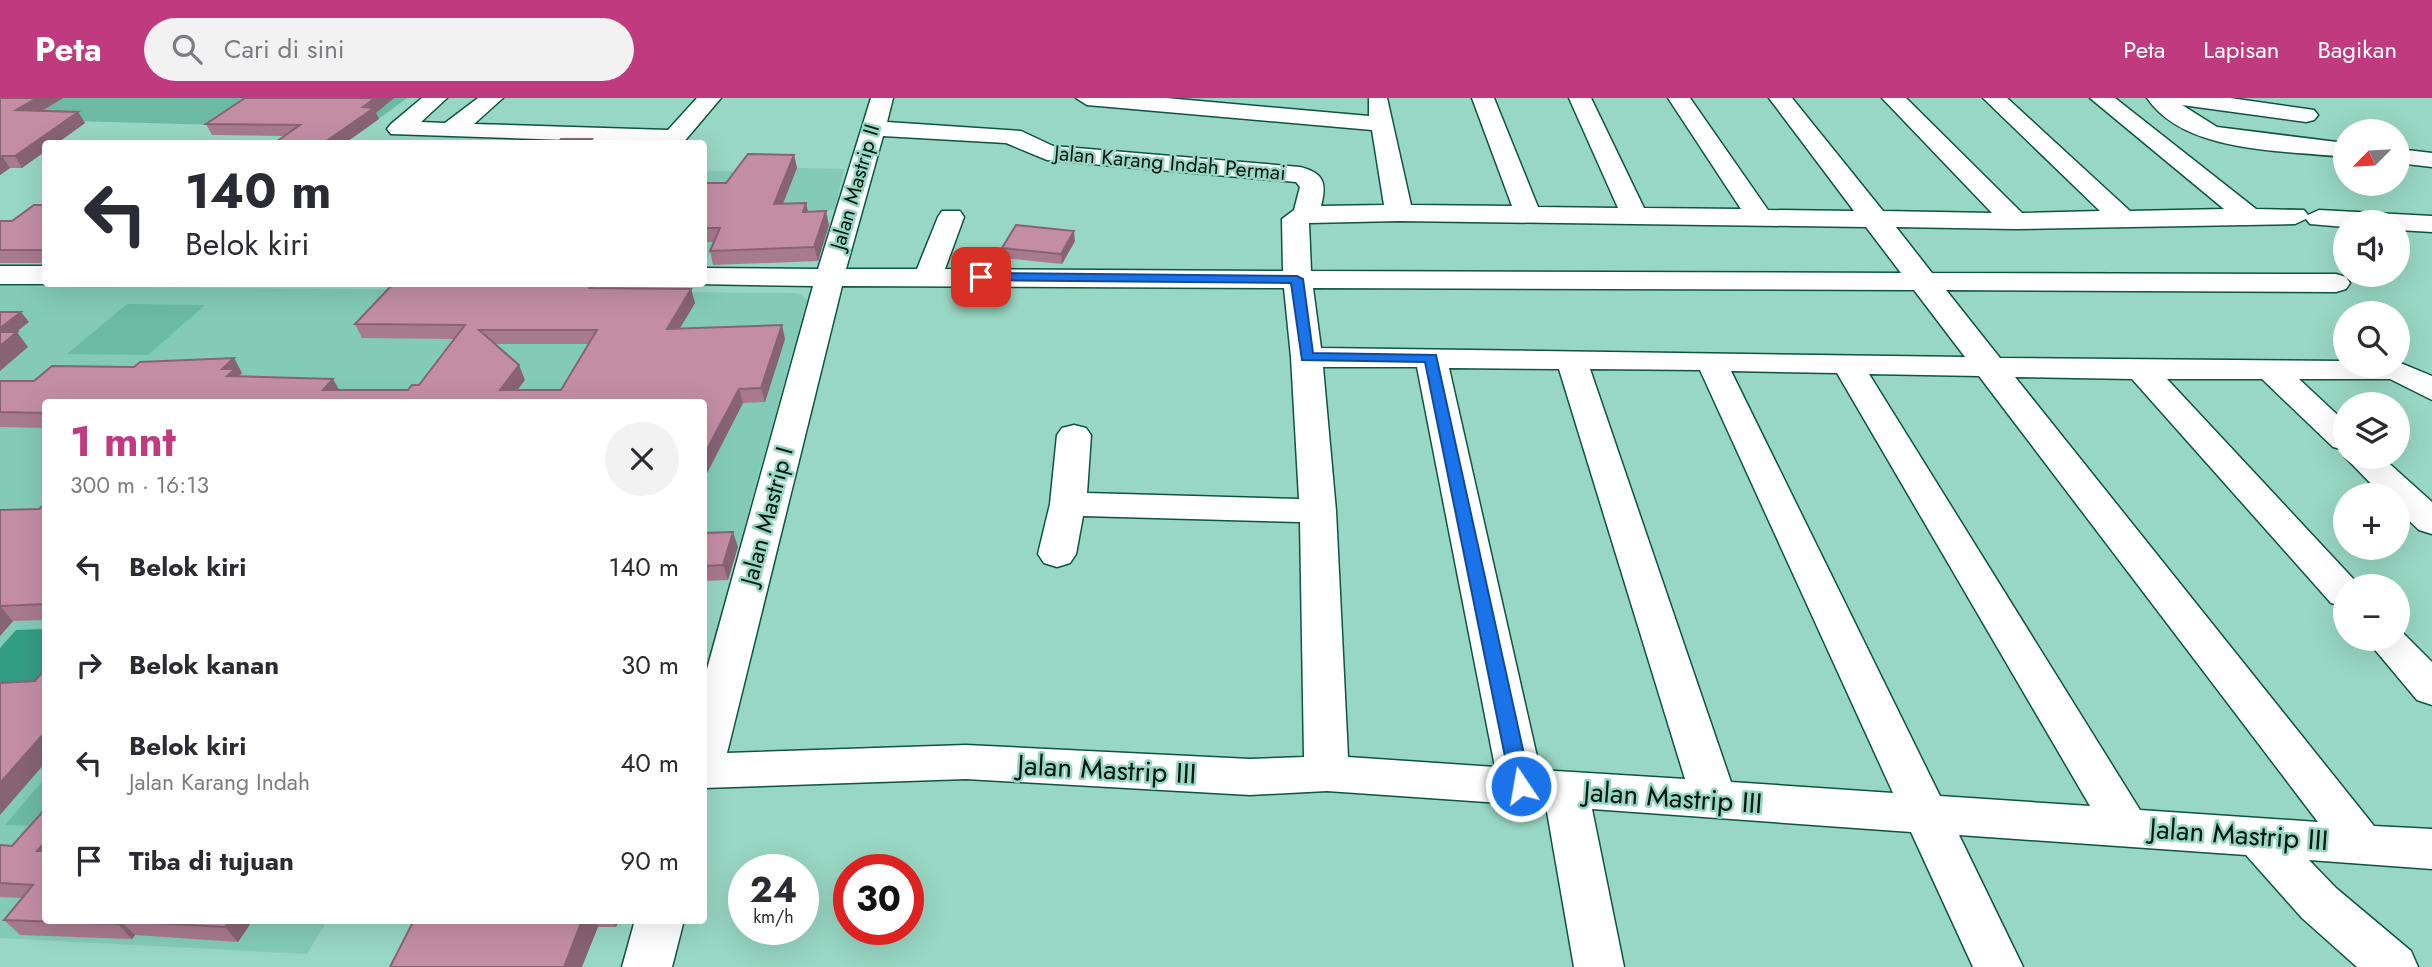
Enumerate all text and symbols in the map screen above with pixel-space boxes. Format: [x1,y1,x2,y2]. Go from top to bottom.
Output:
search box [144,18,634,81]
text: Peta [35,26,102,73]
icon: search [168,30,206,68]
text: Cari di sini [224,30,345,68]
text: Peta [2123,32,2165,67]
text: Lapisan [2203,32,2279,67]
text: Bagikan [2317,32,2397,67]
north arrow [2333,119,2410,196]
map controls [2333,119,2410,651]
street label: Jalan Mastrip II [822,121,887,256]
street label: Jalan Karang Indah Permai [1050,138,1287,188]
text: 140 m [185,156,331,226]
icon: left [70,168,161,259]
button: sound [2333,210,2410,287]
text: Belok kiri [185,221,310,267]
pin [951,247,1011,307]
icon: arrive [962,258,1000,296]
button: search [2333,301,2410,378]
button: layers [2333,392,2410,469]
text: 1 mnt [70,411,176,472]
button: close [605,422,679,496]
street label: Jalan Mastrip I [730,443,802,592]
text: 300 m · 16:13 [70,468,209,502]
button: + [2333,483,2410,560]
icon: left [70,548,108,586]
text: Belok kiri [129,548,246,586]
text: 140 m [608,548,679,586]
button: − [2333,574,2410,651]
icon: right [70,646,108,684]
text: Belok kanan [129,646,279,684]
text: 30 m [621,646,679,684]
text: Belok kiri [129,727,246,765]
icon: left [70,744,108,782]
text: 40 m [620,744,679,782]
street label: Jalan Mastrip III [1012,744,1198,795]
position arrow [1484,749,1558,823]
text: Jalan Karang Indah [129,765,310,799]
street label: Jalan Mastrip III [1578,771,1764,824]
street label: Jalan Mastrip III [2144,808,2330,861]
icon: arrive [70,842,108,880]
text: Tiba di tujuan [129,842,294,880]
text: 90 m [620,842,679,880]
speed limit sign: 30 [833,854,924,945]
text: 24 [750,865,797,915]
text: km/h [753,904,794,930]

